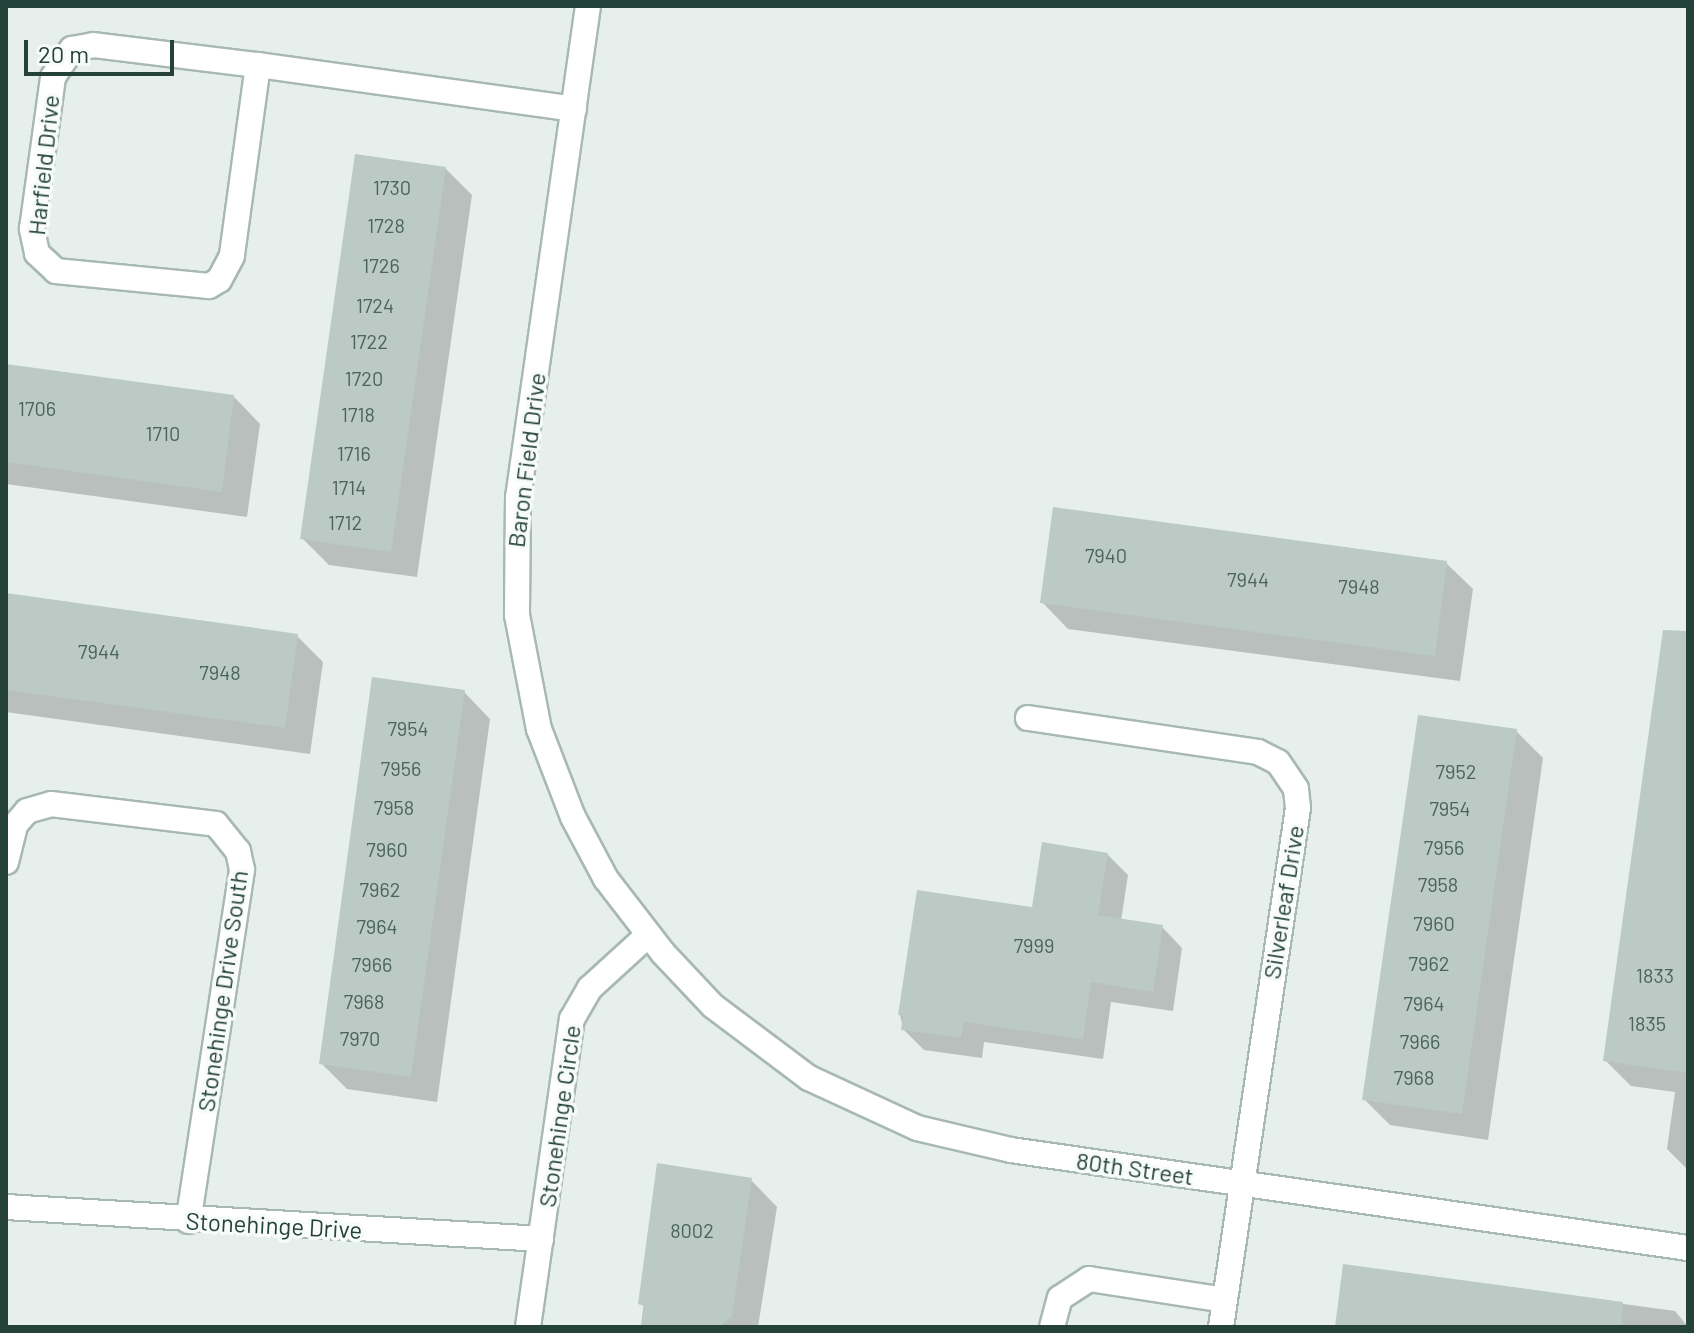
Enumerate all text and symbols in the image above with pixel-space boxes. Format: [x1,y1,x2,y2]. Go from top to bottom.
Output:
scale bar [28,24,178,74]
text: 20 m [38,39,89,68]
street label: Harfield Drive [21,93,65,237]
house number: 1730 [373,175,411,199]
house number: 1728 [367,213,405,237]
house number: 1726 [362,253,400,277]
house number: 1724 [356,293,394,317]
house number: 1722 [350,329,388,353]
house number: 1720 [345,366,383,390]
street label: Baron Field Drive [501,371,551,549]
house number: 1706 [18,396,56,420]
house number: 1718 [341,402,375,426]
house number: 1710 [146,421,180,445]
house number: 1716 [337,441,371,465]
house number: 1714 [332,475,366,499]
house number: 1712 [328,510,362,534]
house number: 7940 [1085,543,1127,567]
house number: 7944 [1227,567,1269,591]
house number: 7948 [1338,574,1380,598]
house number: 7944 [78,639,120,663]
house number: 7948 [199,660,241,684]
house number: 7954 [387,716,429,740]
house number: 7956 [381,756,421,780]
house number: 7952 [1436,759,1476,783]
house number: 7958 [374,795,414,819]
house number: 7954 [1429,796,1471,820]
street label: Silverleaf Drive [1257,823,1309,981]
house number: 7956 [1424,835,1464,859]
house number: 7960 [366,837,408,861]
street label: Stonehinge Drive South [191,869,253,1113]
house number: 7958 [1418,872,1458,896]
house number: 7962 [360,877,400,901]
house number: 7960 [1413,911,1455,935]
house number: 7964 [356,914,398,938]
house number: 7999 [1014,933,1054,957]
house number: 7962 [1409,951,1449,975]
house number: 7966 [352,952,392,976]
house number: 1833 [1636,963,1674,987]
house number: 7968 [344,989,384,1013]
house number: 7964 [1403,991,1445,1015]
house number: 1835 [1628,1011,1666,1035]
street label: Stonehinge Circle [532,1023,586,1209]
house number: 7970 [340,1026,380,1050]
house number: 7966 [1400,1029,1440,1053]
house number: 7968 [1394,1065,1434,1089]
street label: 80th Street [1075,1146,1195,1190]
street label: Stonehinge Drive [185,1206,363,1244]
house number: 8002 [670,1218,714,1242]

